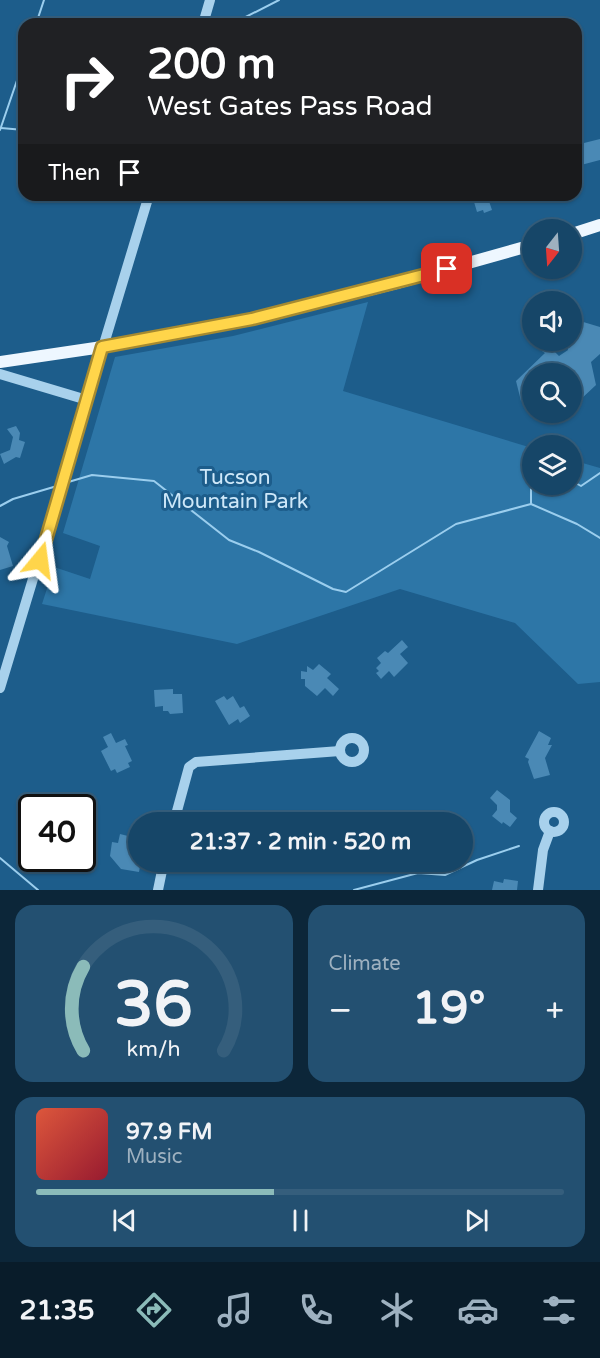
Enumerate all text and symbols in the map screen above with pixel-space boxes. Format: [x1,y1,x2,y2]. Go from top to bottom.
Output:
text: 200 m [147,39,276,90]
icon: right [48,42,126,120]
text: West Gates Pass Road [147,90,433,123]
icon: arrive [113,156,146,189]
text: Then [48,160,101,186]
north arrow [522,219,582,279]
map controls [522,219,582,495]
pin [421,243,472,294]
icon: arrive [430,252,463,285]
button: sound [522,291,582,351]
button: search [522,363,582,423]
button: layers [522,435,582,495]
park label: Tucson Mountain Park [162,465,308,514]
position arrow [8,528,72,592]
speed limit sign: 40 [18,794,96,872]
text: 21:37 · 2 min · 520 m [190,829,411,855]
text: Climate [329,952,401,976]
text: 36 [115,968,193,1043]
text: 19° [412,982,485,1036]
text: − [329,991,352,1030]
text: + [545,991,564,1030]
text: km/h [127,1036,181,1062]
text: 97.9 FM [126,1119,212,1145]
text: Music [126,1145,182,1169]
icon: previous [108,1204,141,1237]
icon: pause [284,1204,317,1237]
icon: next [460,1204,493,1237]
icon: directions [133,1289,175,1331]
icon: music [214,1289,256,1331]
icon: phone [295,1289,337,1331]
icon: climate [376,1289,418,1331]
icon: car [457,1289,499,1331]
icon: filters [538,1289,580,1331]
text: 21:35 [20,1294,94,1327]

